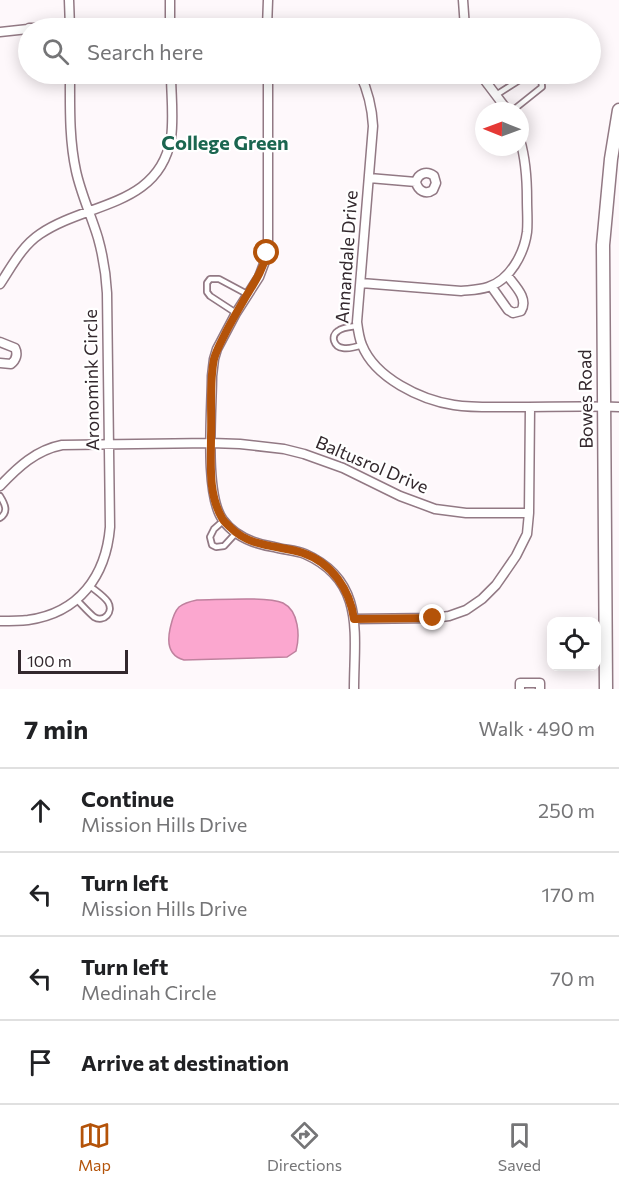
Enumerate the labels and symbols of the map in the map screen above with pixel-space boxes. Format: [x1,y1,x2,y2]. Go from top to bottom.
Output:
north arrow [475,102,529,156]
district label: College Green [161,130,289,154]
street label: Annandale Drive [330,190,362,324]
route start [253,239,279,265]
street label: Aronomink Circle [79,309,103,451]
street label: Bowes Road [573,349,597,449]
street label: Baltusrol Drive [313,430,432,498]
route end [419,604,445,630]
scale bar [18,647,128,674]

